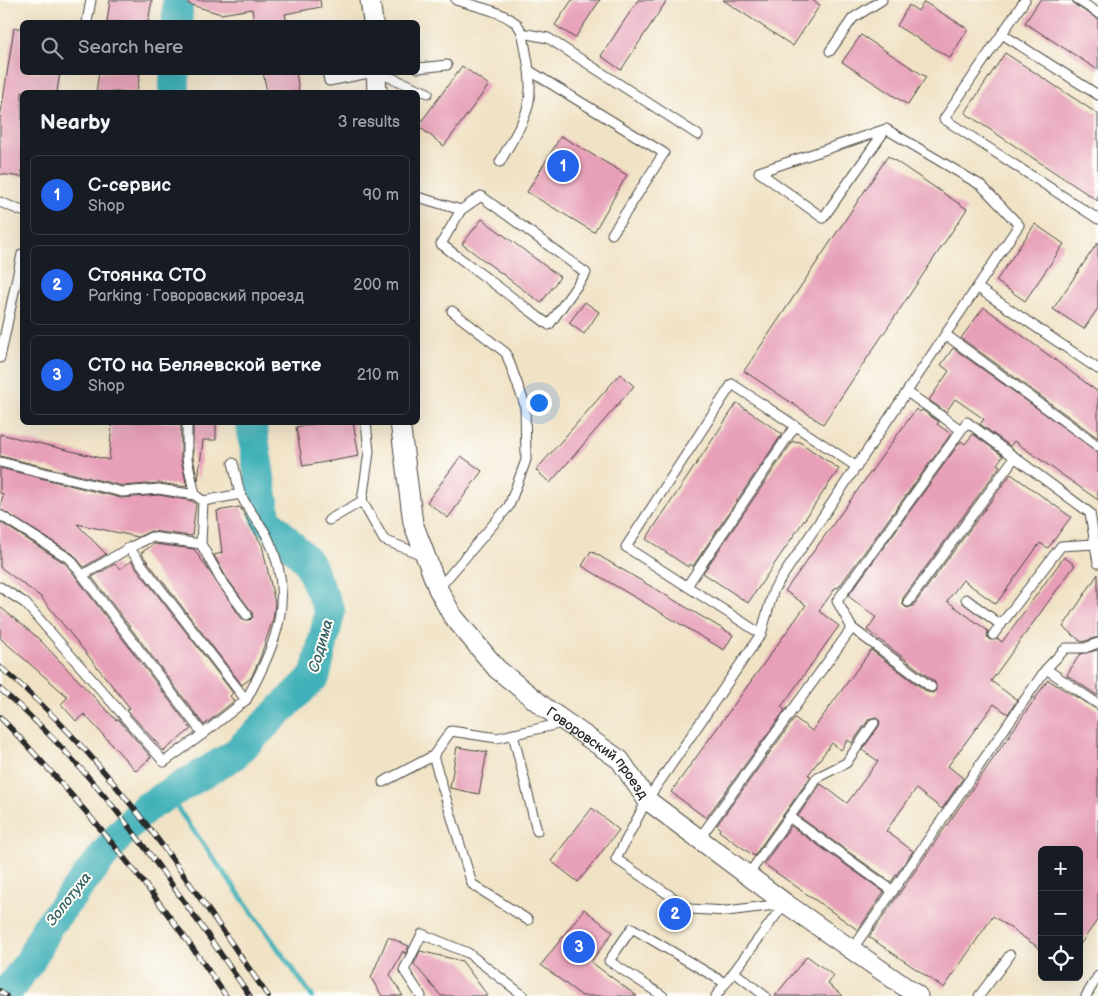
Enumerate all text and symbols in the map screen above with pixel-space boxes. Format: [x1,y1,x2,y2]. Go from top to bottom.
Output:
search box [20,20,420,75]
icon: search [38,34,66,62]
text: Search here [78,36,183,59]
text: Nearby [40,110,110,135]
text: 3 results [338,113,400,132]
pin: 1 [547,147,579,185]
text: С-сервис [88,174,171,197]
text: 1 [54,186,60,205]
text: 90 m [363,186,399,205]
text: Shop [88,197,125,216]
text: Стоянка СТО [88,264,206,287]
text: 2 [52,276,62,295]
text: 200 m [353,276,399,295]
text: Parking · Говоровский проезд [88,287,304,306]
text: СТО на Беляевской ветке [88,354,321,377]
text: 3 [52,366,62,385]
text: 210 m [357,366,399,385]
text: Shop [88,377,125,396]
your location [526,390,552,416]
water label: Содима [304,617,338,675]
street label: Говоровский проезд [543,703,652,802]
map controls [1038,846,1083,981]
button: + [1038,846,1083,891]
water label: Золотуха [42,868,96,929]
button: − [1038,891,1083,936]
pin: 2 [659,895,691,933]
pin: 3 [563,928,595,966]
button: locate [1038,936,1083,981]

